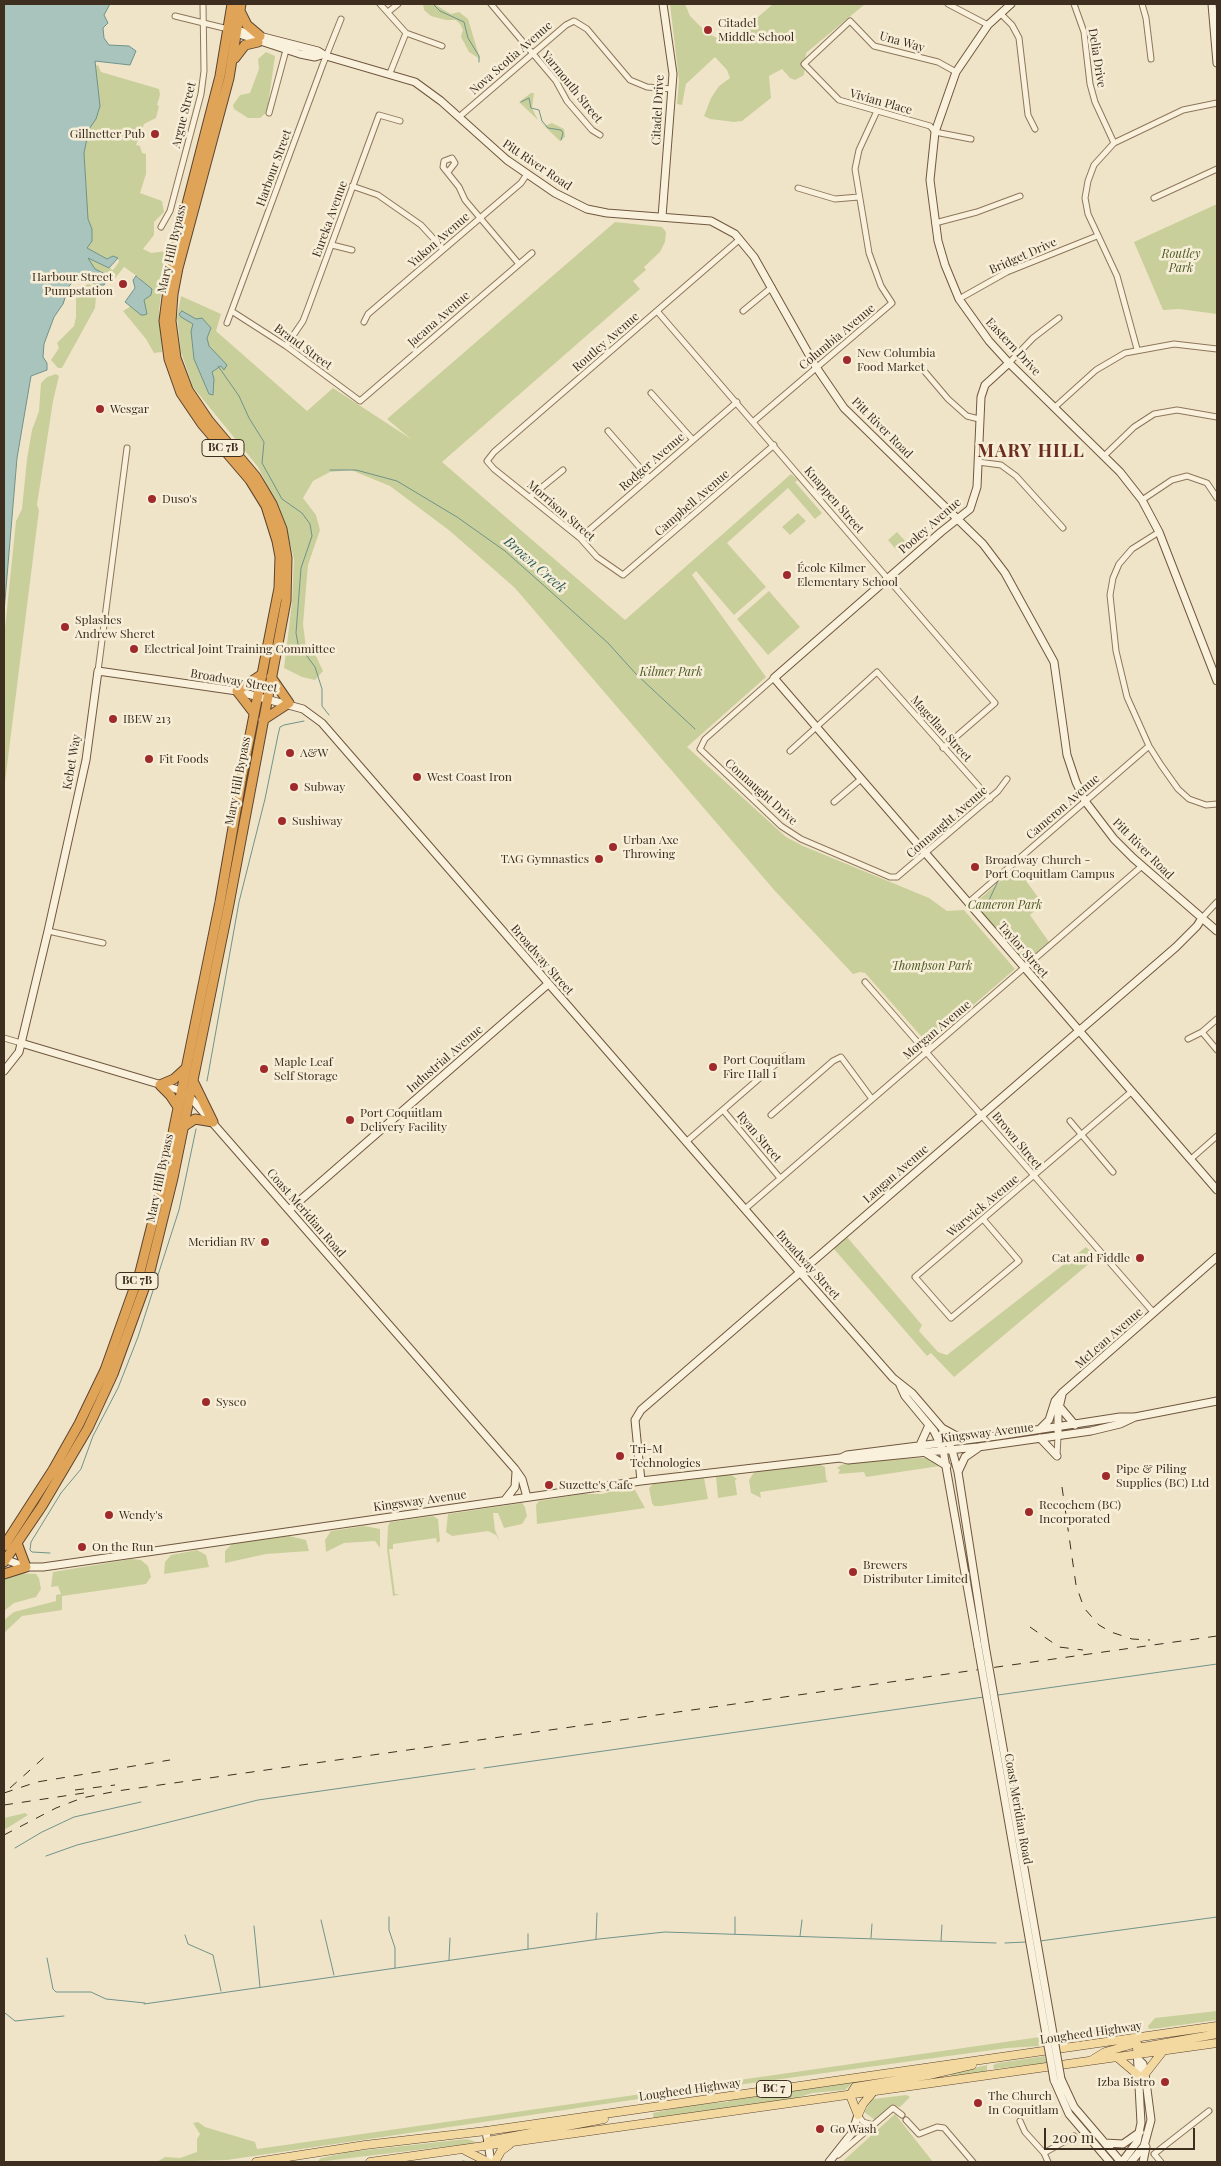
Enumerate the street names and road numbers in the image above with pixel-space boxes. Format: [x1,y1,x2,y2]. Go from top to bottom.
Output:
street label: Nova Scotia Avenue [467,18,555,98]
street label: Delia Drive [1085,27,1109,89]
street label: Una Way [878,29,926,55]
street label: Yarmouth Street [539,48,605,126]
street label: Citadel Drive [649,74,667,146]
street label: Argue Street [169,81,199,149]
street label: Vivian Place [848,86,914,118]
street label: Harbour Street [253,128,295,208]
street label: Pitt River Road [500,137,574,193]
street label: Eureka Avenue [309,179,351,259]
street label: Mary Hill Bypass [155,203,189,295]
street label: Yukon Avenue [405,210,473,270]
street label: Bridget Drive [987,235,1059,277]
street label: Jacana Avenue [405,288,473,350]
street label: Columbia Avenue [796,301,878,373]
street label: Routley Avenue [570,309,642,375]
street label: Eastern Drive [983,315,1043,379]
street label: Brand Street [271,321,335,373]
street label: Pitt River Road [849,395,915,461]
street label: Rodger Avenue [617,430,687,494]
road number: BC 7B [202,439,244,456]
street label: Knappen Street [801,464,867,536]
street label: Campbell Avenue [652,467,732,539]
street label: Morrison Street [524,478,598,544]
street label: Pooley Avenue [896,495,964,557]
street label: Broadway Street [189,666,279,696]
street label: Magellan Street [908,693,974,765]
street label: Kebet Way [60,733,84,791]
street label: Mary Hill Bypass [222,735,254,827]
street label: Connaught Drive [722,756,800,828]
street label: Cameron Avenue [1023,771,1103,843]
street label: Connaught Avenue [904,783,990,861]
street label: Pitt River Road [1110,816,1176,882]
street label: Taylor Street [995,919,1051,981]
street label: Broadway Street [508,922,576,998]
street label: Morgan Avenue [900,997,974,1063]
street label: Industrial Avenue [404,1022,486,1096]
street label: Ryan Street [734,1109,784,1165]
street label: Brown Street [989,1109,1045,1173]
street label: Mary Hill Bypass [144,1132,176,1224]
street label: Langan Avenue [860,1142,932,1206]
street label: Coast Meridian Road [264,1166,348,1260]
street label: Warwick Avenue [944,1172,1022,1240]
street label: Broadway Street [773,1227,843,1303]
road number: BC 7B [116,1272,158,1290]
street label: McLean Avenue [1072,1305,1146,1371]
street label: Kingsway Avenue [940,1420,1034,1446]
street label: Kingsway Avenue [373,1487,467,1515]
street label: Coast Meridian Road [1001,1752,1035,1866]
street label: Lougheed Highway [1039,2019,1143,2047]
street label: Lougheed Highway [638,2076,742,2104]
road number: BC 7 [756,2080,792,2098]

